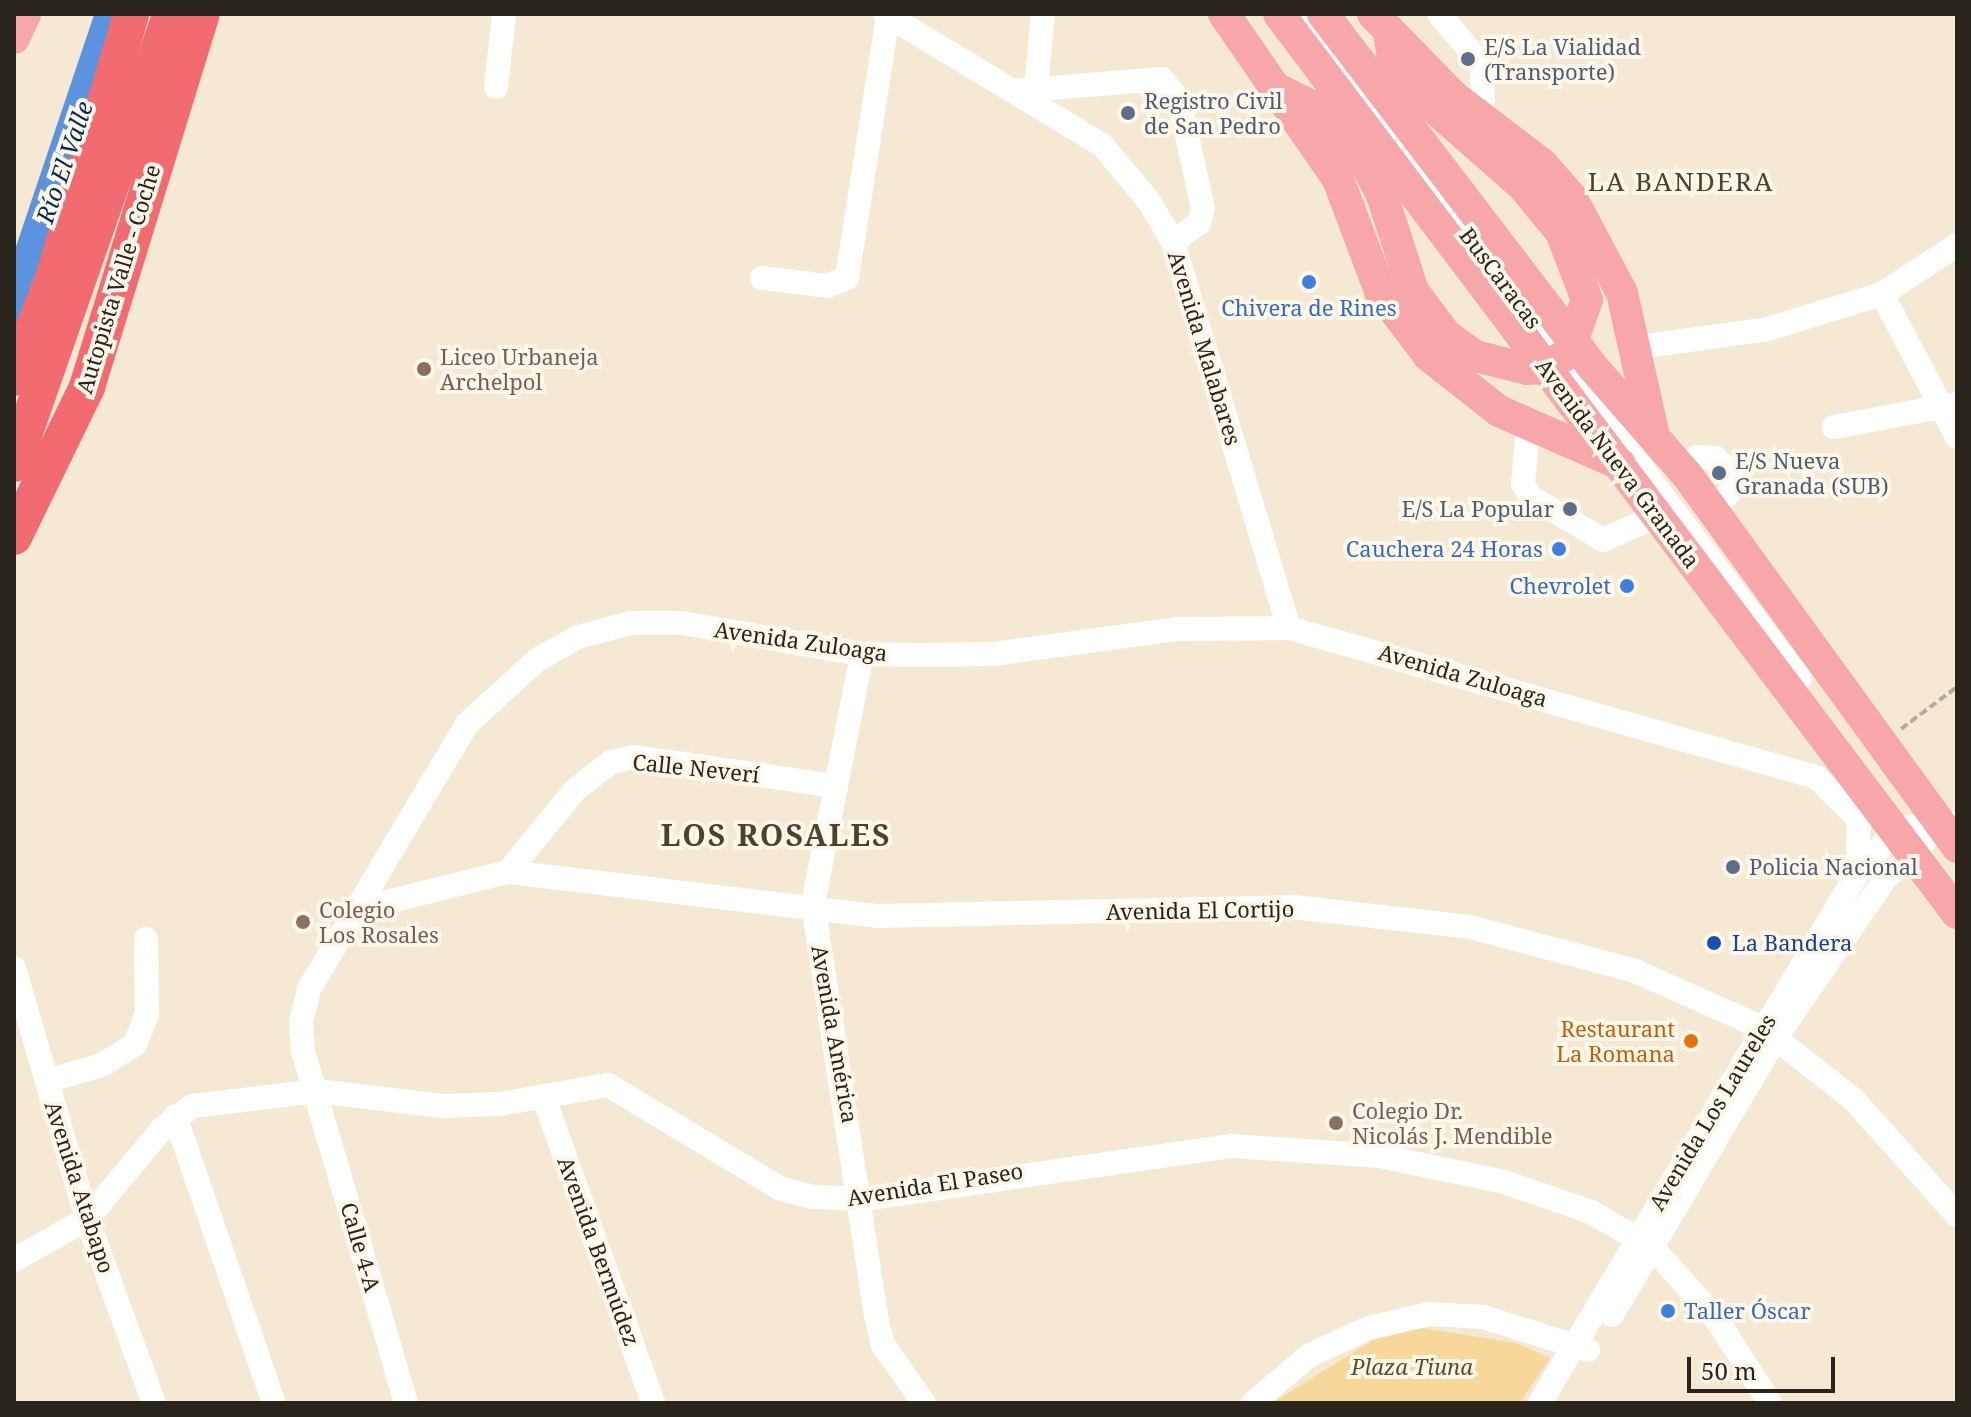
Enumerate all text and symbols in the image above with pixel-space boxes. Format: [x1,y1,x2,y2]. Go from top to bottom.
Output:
place label: E/S La Vialidad (Transporte) [1484,33,1641,84]
marker: E/S La Vialidad (Transporte) [1459,50,1477,68]
place label: Registro Civil de San Pedro [1144,87,1283,138]
water label: Río El Valle [30,97,98,227]
marker: Registro Civil de San Pedro [1119,104,1137,122]
street label: Autopista Valle - Coche [71,161,165,397]
district label: LA BANDERA [1588,166,1774,198]
street label: BusCaracas [1454,222,1548,334]
street label: Avenida Malabares [1163,248,1247,448]
marker: Chivera de Rines [1300,273,1318,291]
place label: Chivera de Rines [1221,295,1397,321]
place label: Liceo Urbaneja Archelpol [440,343,599,394]
street label: Avenida Nueva Granada [1531,353,1705,573]
marker: Liceo Urbaneja Archelpol [415,360,433,378]
place label: E/S Nueva Granada (SUB) [1735,447,1889,498]
marker: E/S Nueva Granada (SUB) [1710,464,1728,482]
place label: E/S La Popular [1401,496,1554,522]
marker: E/S La Popular [1561,500,1579,518]
place label: Cauchera 24 Horas [1346,536,1543,562]
marker: Cauchera 24 Horas [1550,540,1568,558]
place label: Chevrolet [1510,573,1611,599]
marker: Chevrolet [1618,577,1636,595]
street label: Avenida Zuloaga [713,616,889,666]
street label: Avenida Zuloaga [1375,638,1551,712]
street label: Calle Neverí [631,748,761,788]
district label: LOS ROSALES [661,817,891,853]
place label: Policia Nacional [1749,854,1918,880]
marker: Policia Nacional [1724,858,1742,876]
street label: Avenida El Cortijo [1106,895,1294,925]
place label: Colegio Los Rosales [319,896,439,948]
marker: Colegio Los Rosales [294,913,312,931]
place label: La Bandera [1732,930,1852,956]
marker: La Bandera [1703,932,1725,954]
street label: Avenida América [806,943,864,1125]
street label: Avenida Los Laureles [1643,1009,1781,1215]
place label: Restaurant La Romana [1556,1015,1675,1066]
marker: Restaurant La Romana [1682,1032,1700,1050]
place label: Colegio Dr. Nicolás J. Mendible [1352,1097,1553,1148]
street label: Avenida Atabapo [40,1098,120,1276]
marker: Colegio Dr. Nicolás J. Mendible [1327,1114,1345,1132]
street label: Avenida Bermúdez [553,1153,645,1349]
street label: Avenida El Paseo [845,1157,1025,1211]
street label: Calle 4-A [336,1199,386,1295]
place label: Taller Óscar [1684,1298,1811,1324]
marker: Taller Óscar [1659,1302,1677,1320]
scale bar [1691,1341,1839,1391]
park label: Plaza Tiuna [1351,1354,1473,1380]
text: 50 m [1701,1354,1757,1387]

